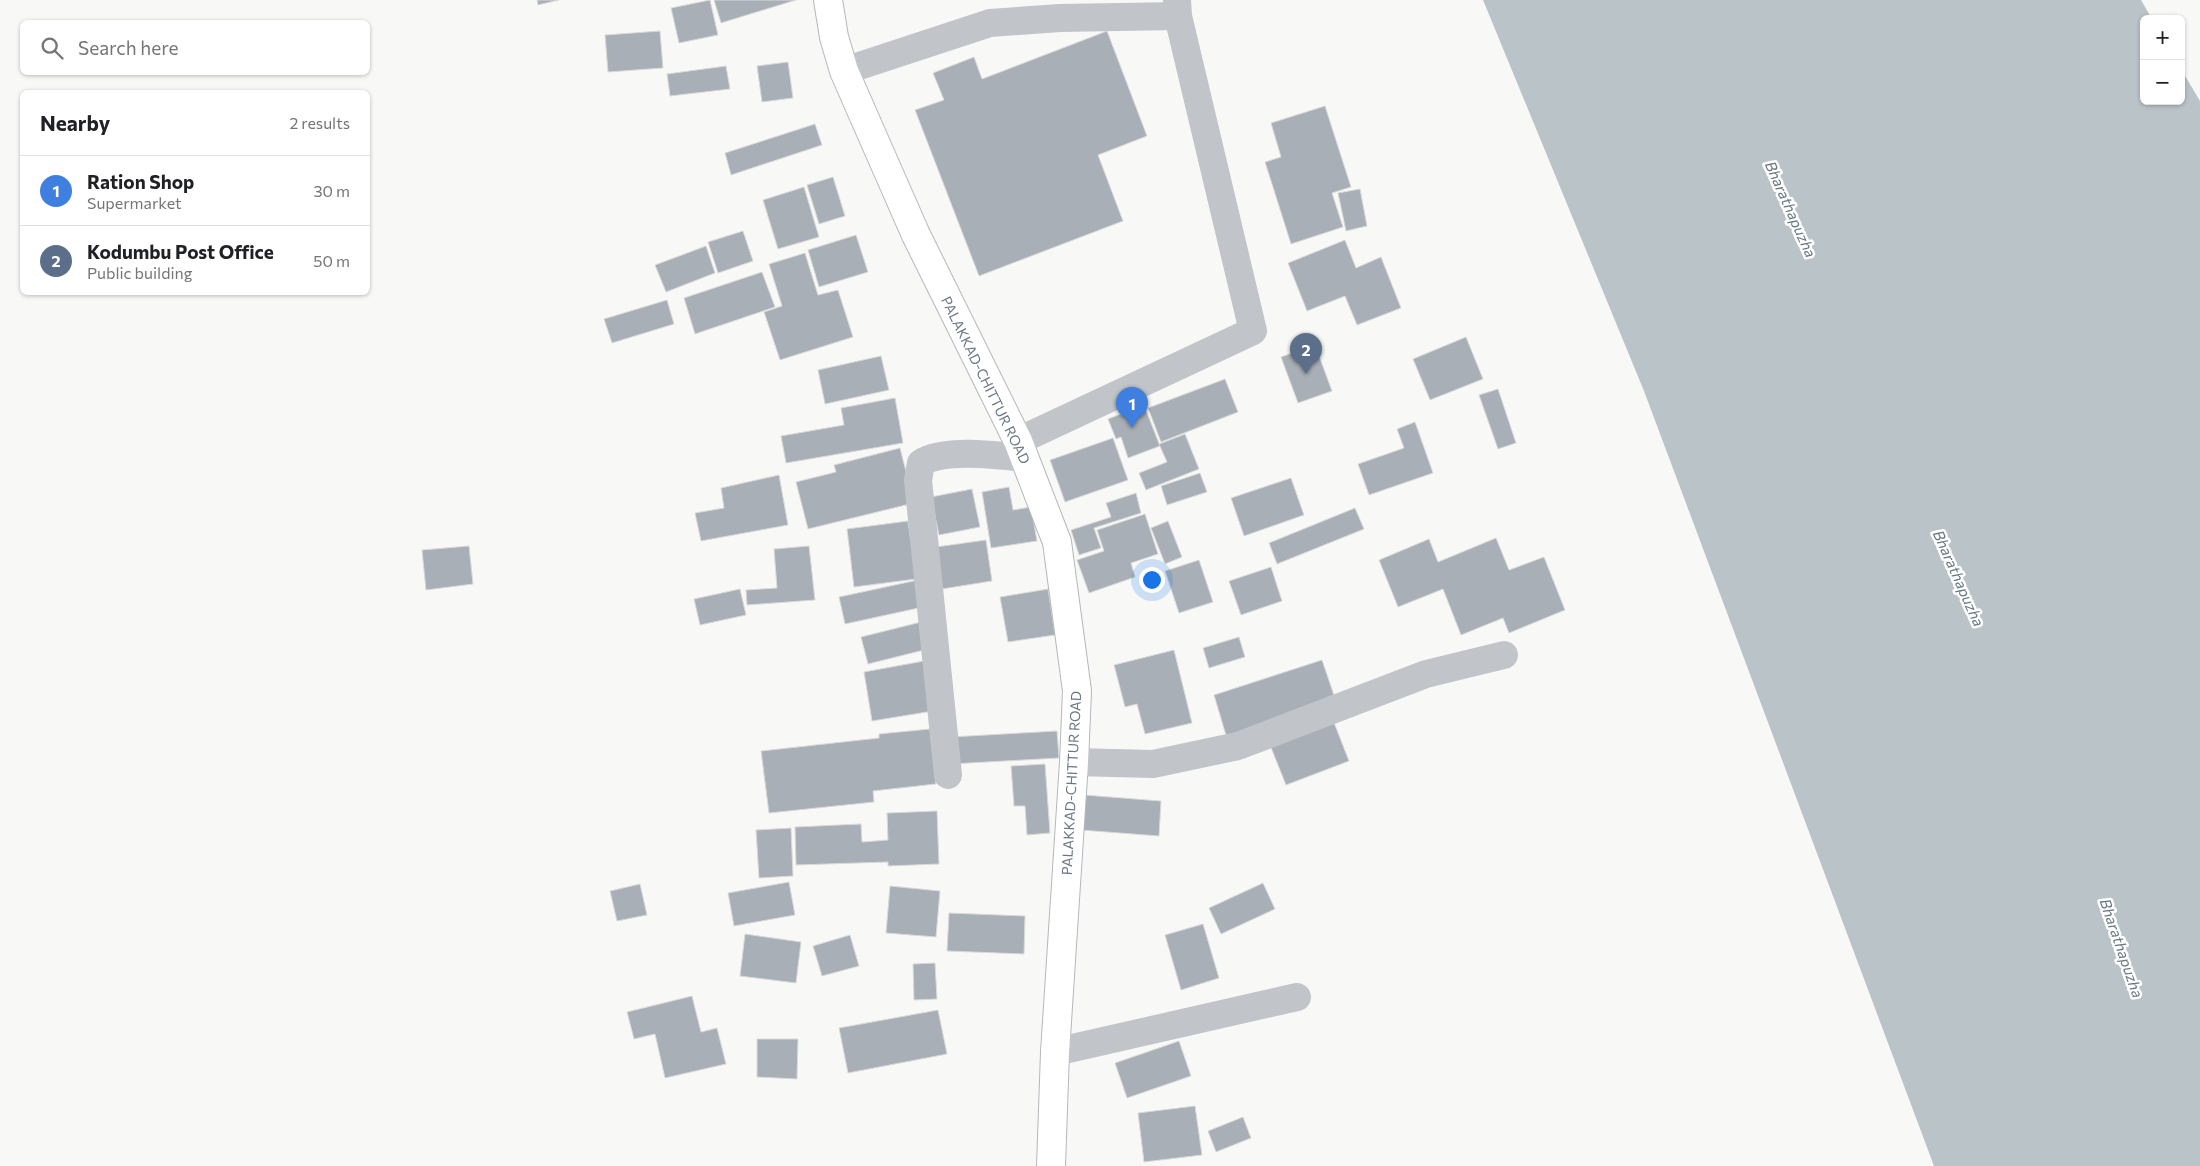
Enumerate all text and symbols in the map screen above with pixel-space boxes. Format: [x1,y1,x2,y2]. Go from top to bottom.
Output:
map controls [2140,15,2185,105]
button: + [2140,15,2185,60]
search box [20,20,370,75]
icon: search [38,34,66,62]
text: Search here [78,36,178,59]
button: − [2140,60,2185,105]
text: Nearby [40,110,110,135]
text: 2 results [289,113,350,132]
water label: Bharathapuzha [1762,158,1820,260]
text: Ration Shop [87,170,194,193]
text: 1 [52,181,60,200]
text: 30 m [313,181,350,200]
text: Supermarket [87,193,182,212]
text: Kodumbu Post Office [87,240,274,263]
text: 2 [51,251,61,270]
text: 50 m [313,251,350,270]
text: Public building [87,263,192,282]
street label: PALAKKAD-CHITTUR ROAD [938,293,1034,467]
pin: 2 [1290,333,1322,374]
pin: 1 [1116,387,1148,428]
water label: Bharathapuzha [1930,527,1988,629]
your location [1139,567,1165,593]
street label: PALAKKAD-CHITTUR ROAD [1058,690,1084,876]
water label: Bharathapuzha [2097,896,2147,1000]

